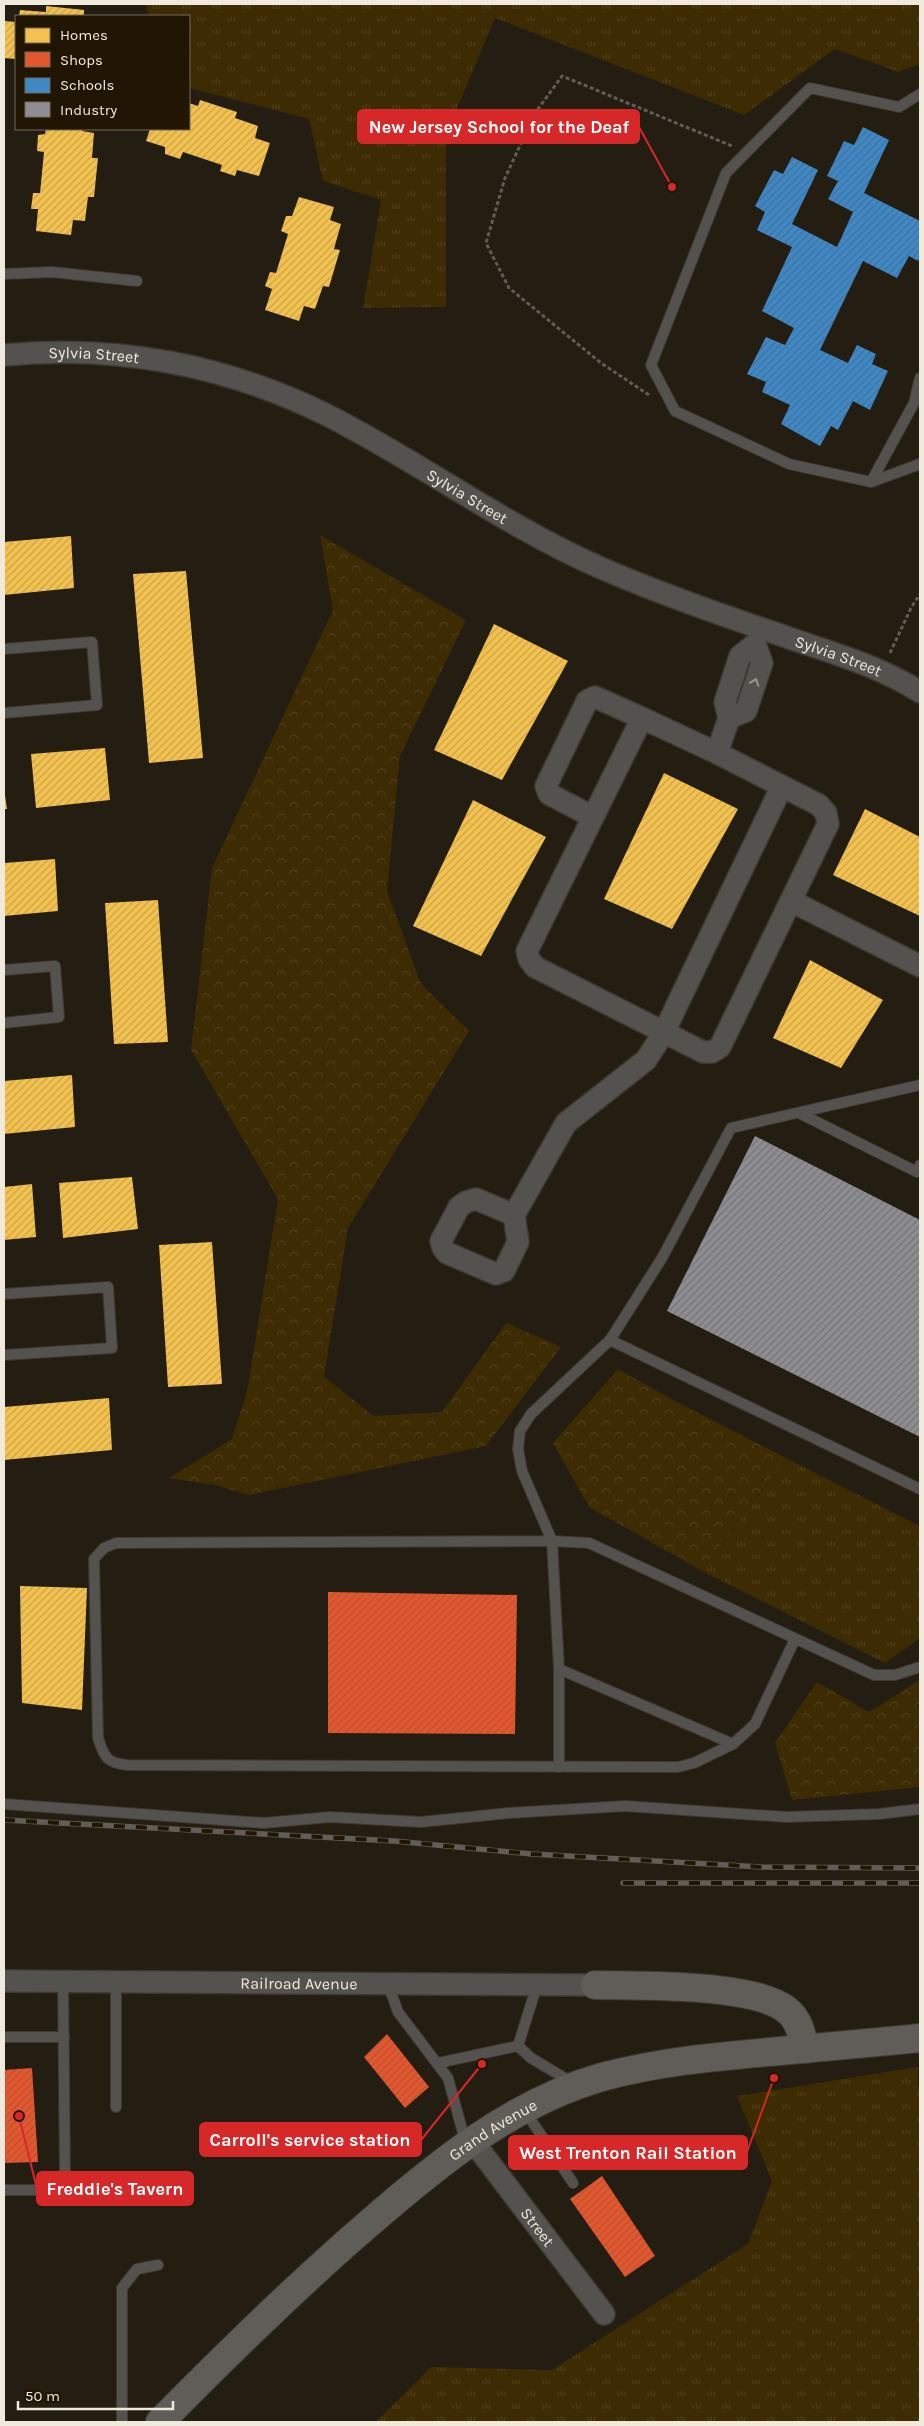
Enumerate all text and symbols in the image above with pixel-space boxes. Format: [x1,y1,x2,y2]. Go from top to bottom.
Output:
legend [15,15,190,130]
text: Homes [60,26,108,44]
text: Shops [60,51,103,69]
text: Schools [60,76,114,94]
text: Industry [60,101,117,119]
callout: New Jersey School for the Deaf [358,110,639,143]
text: New Jersey School for the Deaf [369,116,630,138]
street label: Sylvia Street [48,343,140,367]
street label: Sylvia Street [423,465,511,528]
street label: Sylvia Street [792,632,885,680]
one-way arrow [750,678,760,687]
street label: Railroad Avenue [240,1974,358,1993]
street label: Grand Avenue [445,2095,540,2165]
callout: Carroll's service station [200,2123,421,2156]
text: Carroll's service station [210,2129,411,2151]
callout: West Trenton Rail Station [509,2136,747,2169]
text: West Trenton Rail Station [519,2142,737,2164]
callout: Freddie's Tavern [37,2172,193,2205]
text: Freddie's Tavern [47,2178,183,2200]
street label: Street [517,2204,558,2250]
scale bar [18,2378,172,2410]
text: 50 m [25,2387,60,2405]

